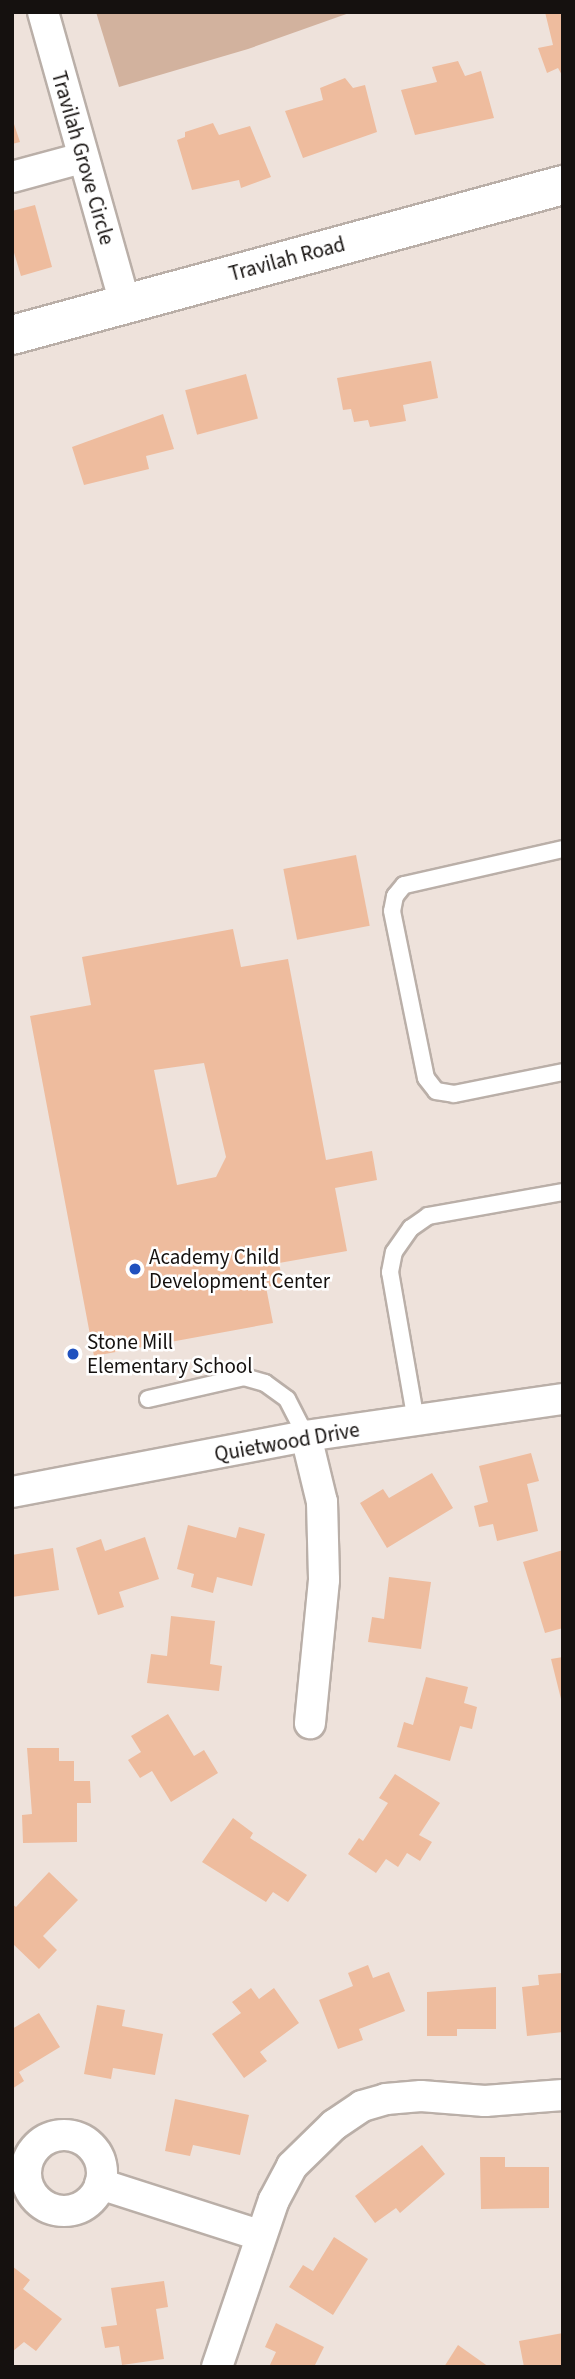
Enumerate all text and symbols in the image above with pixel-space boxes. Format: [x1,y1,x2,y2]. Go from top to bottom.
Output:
street label: Travilah Grove Circle [46,68,120,248]
street label: Travilah Road [226,231,348,287]
place label: Academy Child Development Center [149,1244,330,1294]
marker: Academy Child Development Center [127,1261,143,1277]
place label: Stone Mill Elementary School [87,1329,253,1379]
marker: Stone Mill Elementary School [65,1346,81,1362]
street label: Quietwood Drive [212,1417,362,1467]

